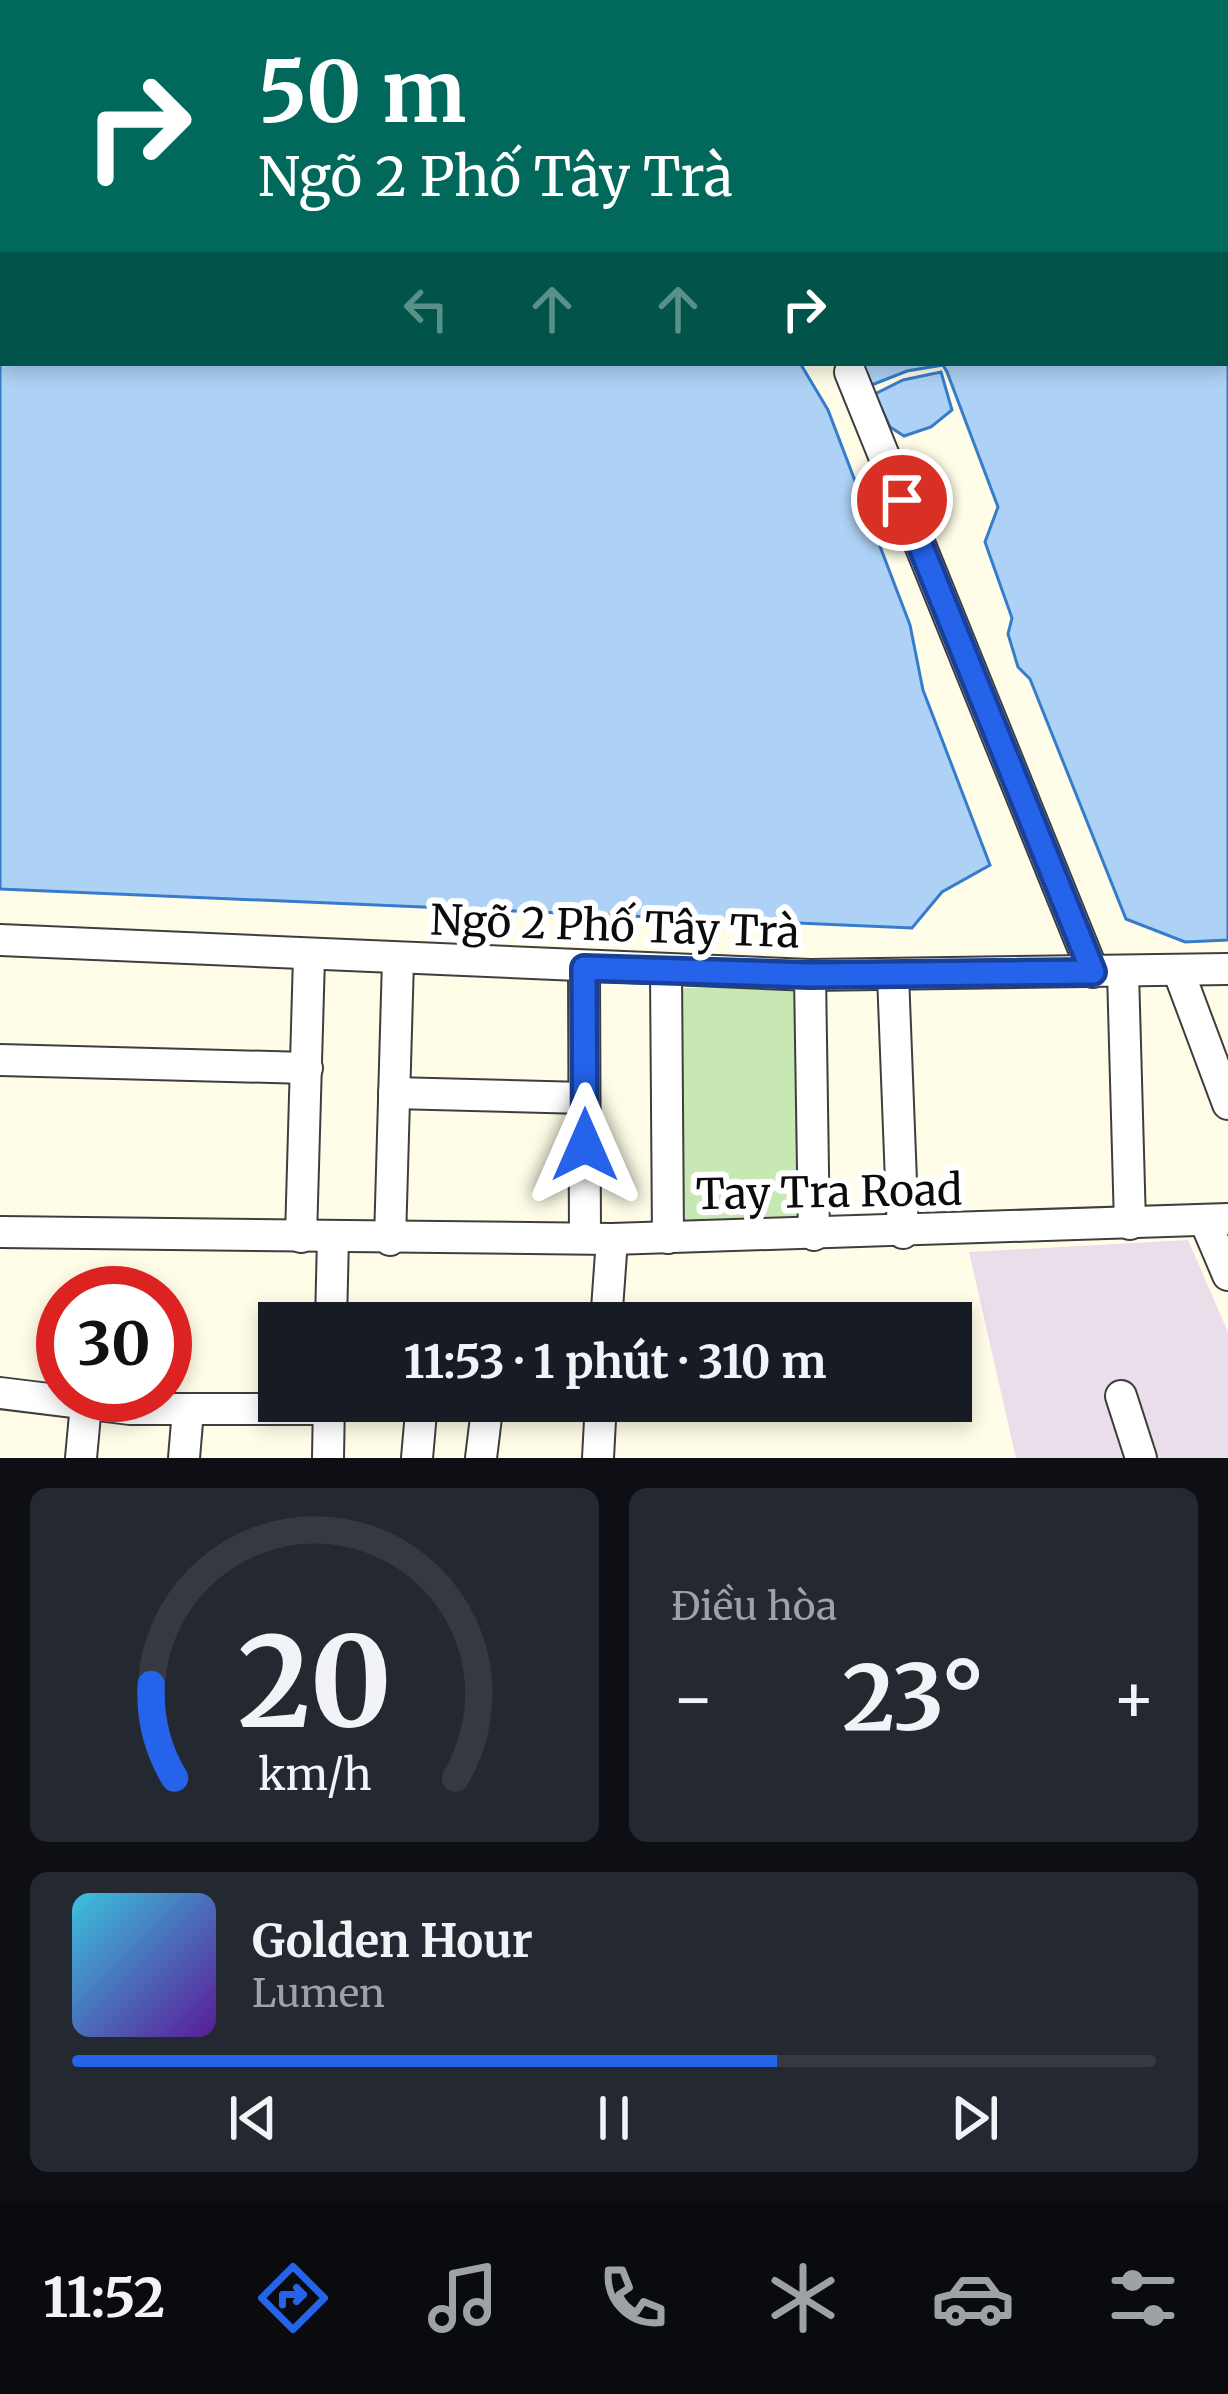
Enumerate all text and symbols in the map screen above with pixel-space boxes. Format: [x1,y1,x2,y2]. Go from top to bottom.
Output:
text: 50 m [258,39,466,145]
icon: right [60,48,216,204]
text: Ngõ 2 Phố Tây Trà [258,143,733,211]
icon: left [393,276,459,342]
icon: ahead [519,276,585,342]
icon: ahead [645,276,711,342]
icon: right [771,276,837,342]
pin [851,449,953,551]
icon: arrive [869,467,935,533]
street label: Ngõ 2 Phố Tây Trà [429,894,801,959]
position arrow [522,1082,648,1208]
street label: Tay Tra Road [695,1164,963,1220]
speed limit sign: 30 [36,1266,192,1422]
text: 11:53 · 1 phút · 310 m [404,1334,827,1390]
text: Điều hòa [671,1582,837,1631]
text: 20 [237,1604,392,1761]
text: 23° [842,1641,985,1755]
text: − [671,1657,715,1740]
text: + [1112,1657,1156,1740]
text: km/h [258,1748,371,1802]
text: Golden Hour [252,1913,533,1969]
text: Lumen [252,1969,385,2018]
icon: previous [220,2085,286,2151]
icon: pause [581,2085,647,2151]
icon: next [942,2085,1008,2151]
icon: directions [251,2256,335,2340]
icon: music [421,2256,505,2340]
icon: phone [591,2256,675,2340]
icon: climate [761,2256,845,2340]
icon: car [931,2256,1015,2340]
icon: filters [1101,2256,1185,2340]
text: 11:52 [43,2264,165,2332]

